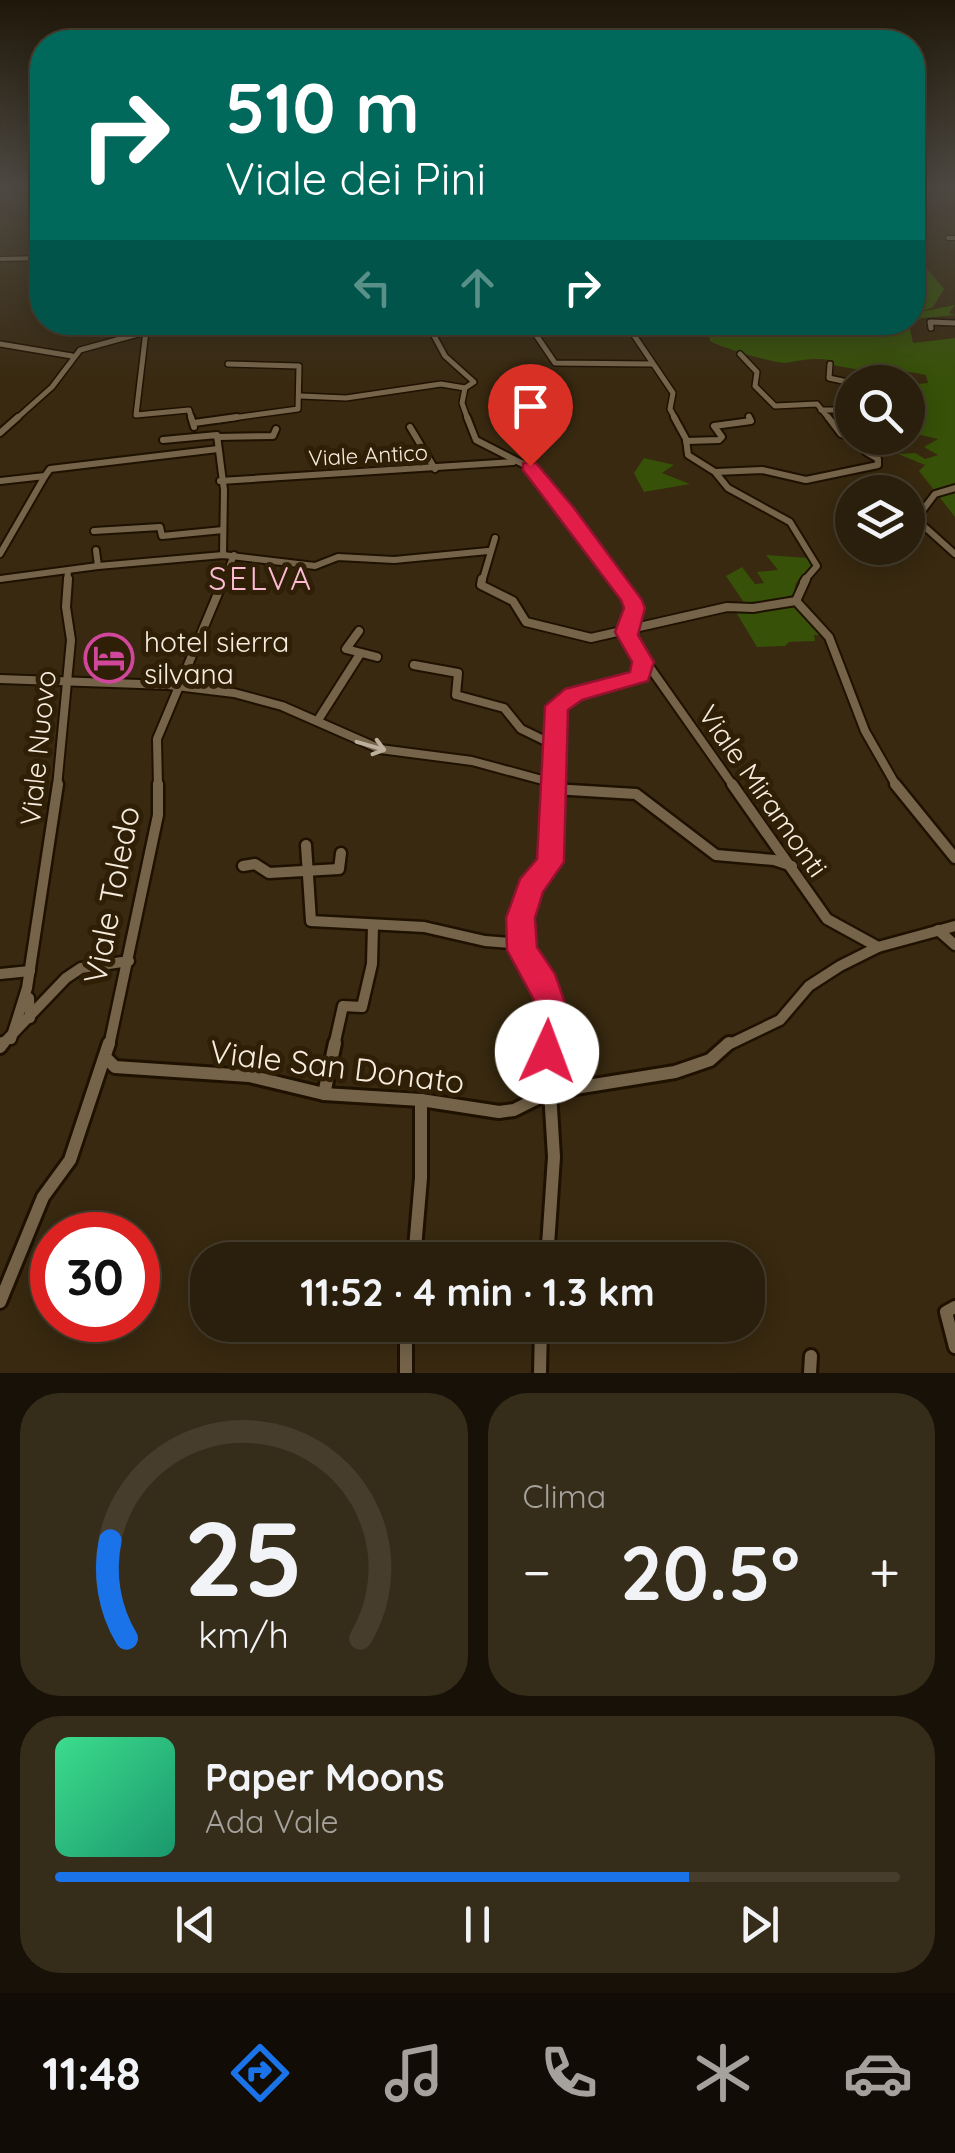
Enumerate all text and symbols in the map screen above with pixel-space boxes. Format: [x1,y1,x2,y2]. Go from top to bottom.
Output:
text: 510 m [225,63,420,151]
icon: right [60,70,190,200]
text: Viale dei Pini [225,150,486,206]
icon: left [345,260,400,315]
icon: ahead [450,260,505,315]
icon: right [555,260,610,315]
pin [488,364,573,467]
map controls [835,365,925,565]
button: search [835,365,925,455]
icon: arrive [503,379,558,434]
street label: Viale Antico [307,438,429,472]
button: layers [835,475,925,565]
district label: SELVA [209,558,313,598]
place label: hotel sierra silvana [144,624,289,691]
hotel icon: hotel sierra silvana [83,632,135,684]
street label: Viale Nuovo [12,669,63,827]
street label: Viale Miramonti [691,698,836,883]
one-way arrow [355,738,386,756]
street label: Viale Toledo [74,803,148,987]
position arrow [495,1000,599,1104]
street label: Viale San Donato [207,1031,467,1101]
speed limit sign: 30 [30,1212,160,1342]
text: 11:52 · 4 min · 1.3 km [300,1268,655,1316]
text: Clima [523,1476,606,1516]
text: 25 [184,1492,303,1622]
text: 20.5° [620,1525,800,1619]
text: − [523,1537,551,1606]
text: + [869,1537,900,1606]
text: km/h [198,1612,289,1657]
text: Paper Moons [205,1753,445,1801]
text: Ada Vale [205,1801,339,1841]
icon: previous [168,1897,223,1952]
icon: pause [450,1897,505,1952]
icon: next [732,1897,787,1952]
icon: directions [225,2038,295,2108]
icon: music [379,2038,449,2108]
icon: phone [534,2038,604,2108]
icon: climate [688,2038,758,2108]
icon: car [843,2038,913,2108]
text: 11:48 [42,2045,141,2101]

